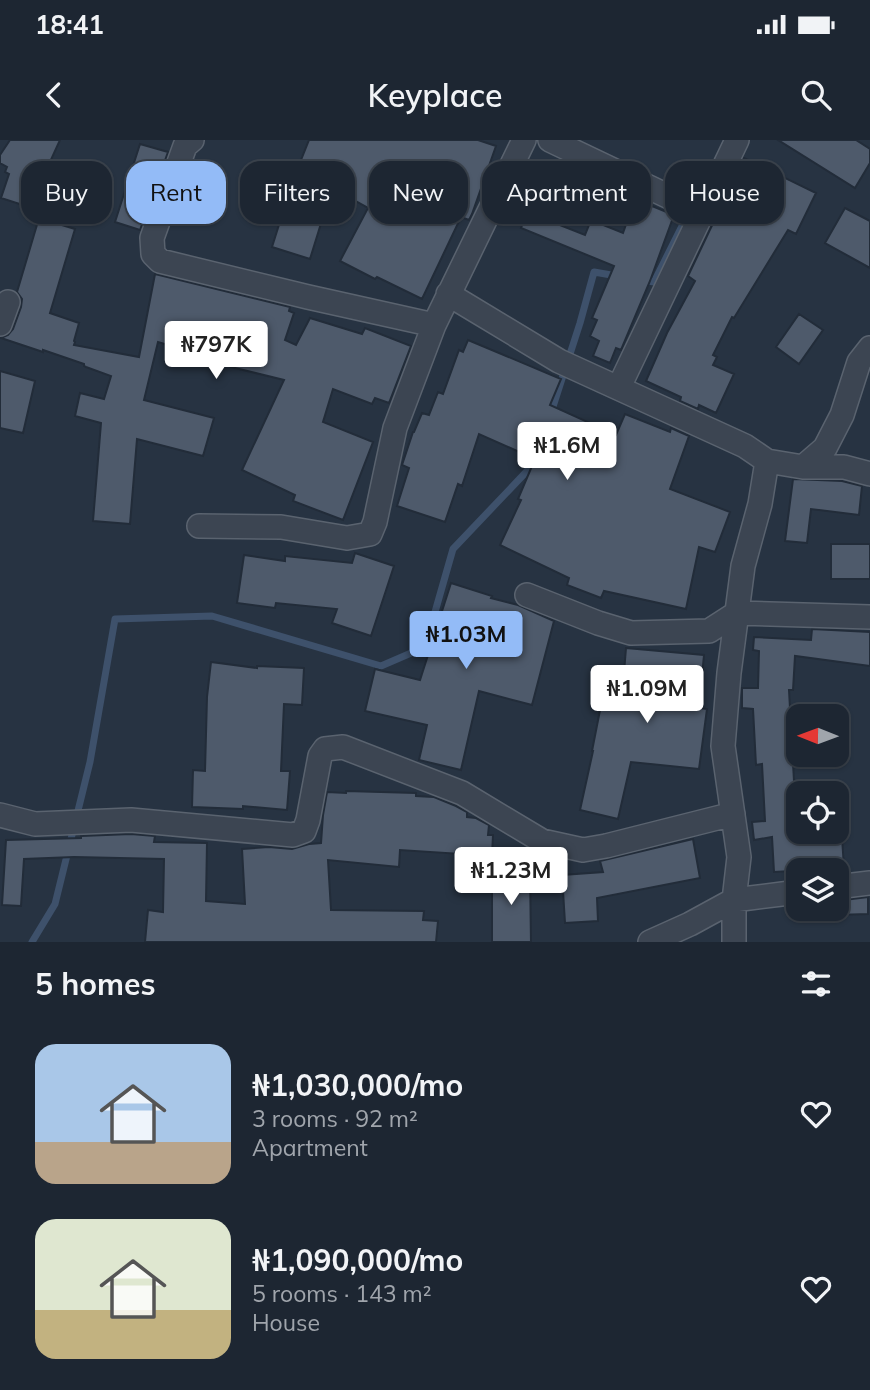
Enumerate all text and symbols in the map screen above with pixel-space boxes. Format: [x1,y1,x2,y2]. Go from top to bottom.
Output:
text: 18:41 [35,8,104,41]
text: Keyplace [368,75,502,115]
icon: back [35,76,73,114]
icon: search [797,76,835,114]
chip: Buy [21,161,112,224]
chip: Rent [126,161,226,224]
chip: Filters [240,161,355,224]
chip: New [369,161,468,224]
chip: Apartment [482,161,651,224]
chip: House [665,161,784,224]
pin: ₦797K [167,322,265,381]
text: ₦797K [181,329,251,358]
pin: ₦1.6M [518,422,616,482]
text: ₦1.6M [533,430,601,459]
pin: ₦1.03M [409,612,523,671]
text: ₦1.03M [426,619,506,648]
pin: ₦1.09M [590,666,704,725]
text: ₦1.09M [607,673,687,702]
north arrow [786,704,849,766]
map controls [786,704,849,921]
button: locate [786,781,849,844]
pin: ₦1.23M [454,848,568,907]
text: ₦1.23M [471,855,551,884]
button: layers [786,858,849,921]
text: 5 homes [35,965,156,1003]
icon: filters [797,965,835,1003]
text: ₦1,030,000/mo [252,1066,463,1104]
icon: home [91,1072,175,1156]
icon: heart [797,1095,835,1133]
text: 3 rooms · 92 m² [252,1104,418,1133]
text: Apartment [252,1133,368,1162]
text: ₦1,090,000/mo [252,1241,463,1279]
icon: home [91,1247,175,1331]
icon: heart [797,1270,835,1308]
text: 5 rooms · 143 m² [252,1279,432,1308]
text: House [252,1308,320,1337]

